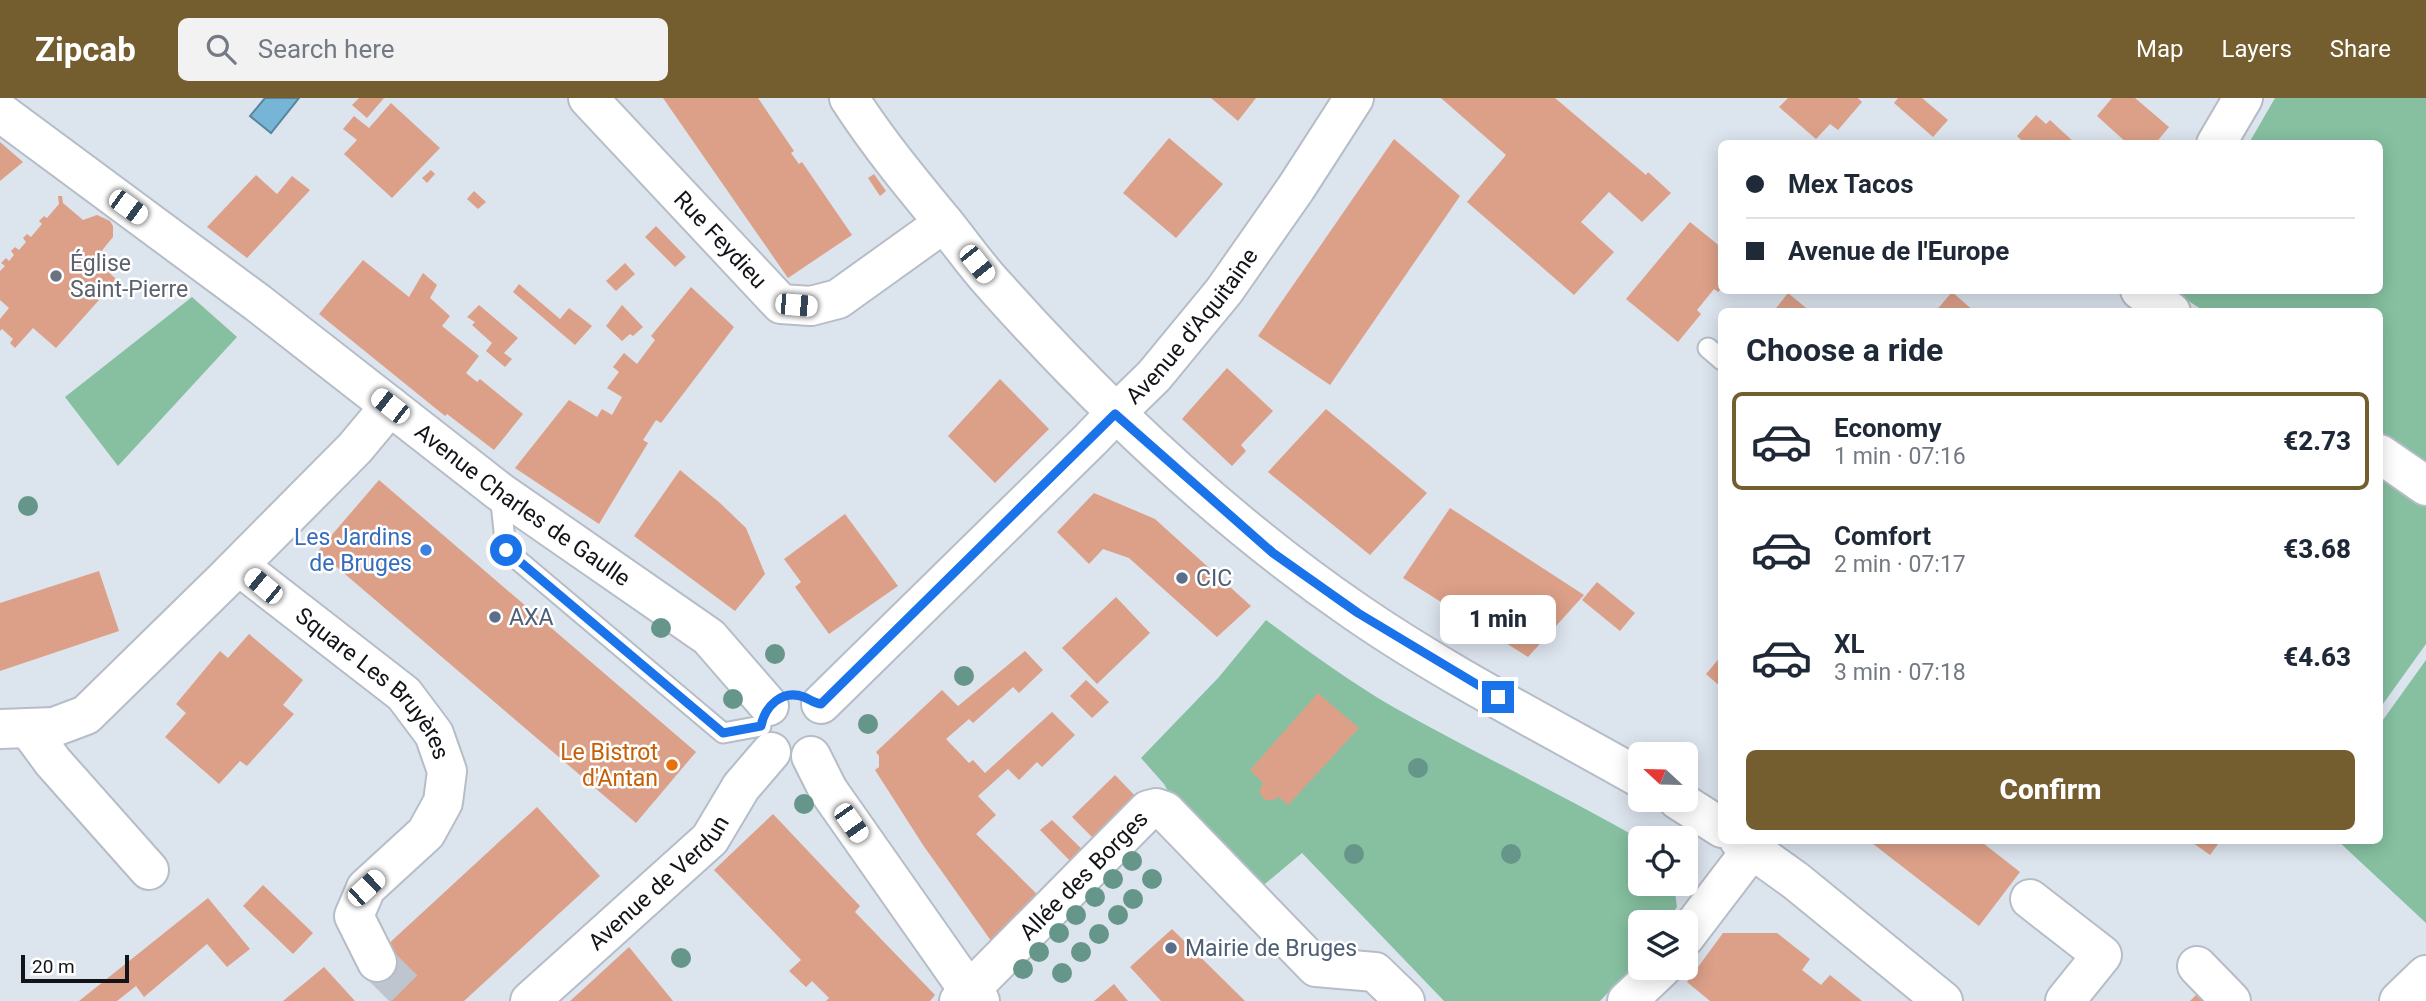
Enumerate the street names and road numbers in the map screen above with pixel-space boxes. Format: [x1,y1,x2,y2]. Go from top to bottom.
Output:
street label: Rue Feydieu [668,186,772,294]
street label: Avenue d'Aquitaine [1120,243,1264,410]
street label: Avenue Charles de Gaulle [410,418,635,592]
street label: Square Les Bruyères [290,602,455,763]
street label: Allée des Borges [1014,805,1154,946]
street label: Avenue de Verdun [583,811,735,956]

